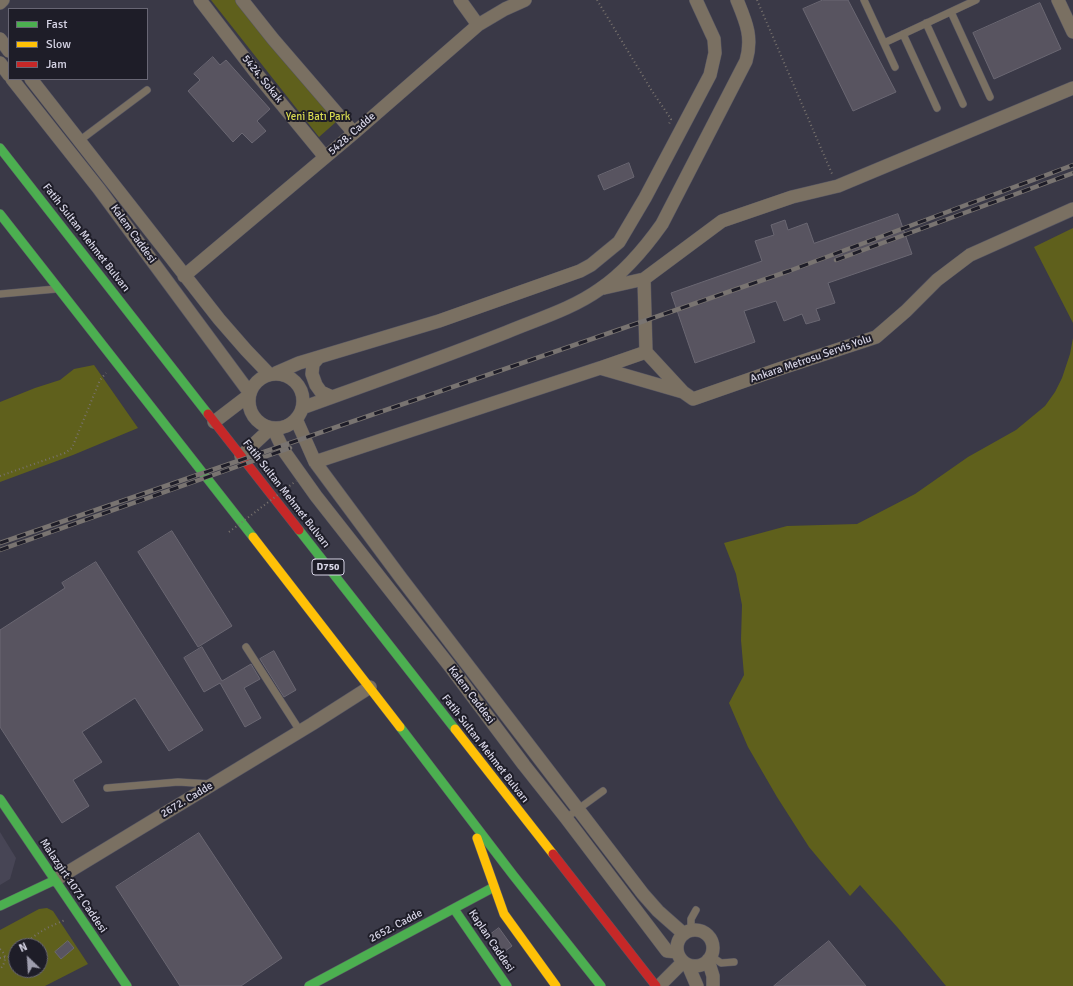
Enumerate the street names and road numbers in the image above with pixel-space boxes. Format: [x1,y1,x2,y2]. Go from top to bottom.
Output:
street label: 5424. Sokak [239,52,285,106]
street label: 5428. Cadde [326,110,378,158]
street label: Fatih Sultan Mehmet Bulvarı [40,181,132,295]
street label: Kalem Caddesi [107,202,159,266]
street label: Ankara Metrosu Servis Yolu [749,332,873,386]
street label: Fatih Sultan Mehmet Bulvarı [240,437,332,551]
road number: D750 [312,559,344,575]
street label: Kalem Caddesi [445,663,497,727]
street label: Fatih Sultan Mehmet Bulvarı [439,692,531,806]
street label: 2672. Cadde [159,779,215,821]
street label: Malazgirt 1071 Caddesi [37,836,109,936]
street label: 2652. Cadde [367,906,425,946]
street label: Kaplan Caddesi [465,907,517,975]

